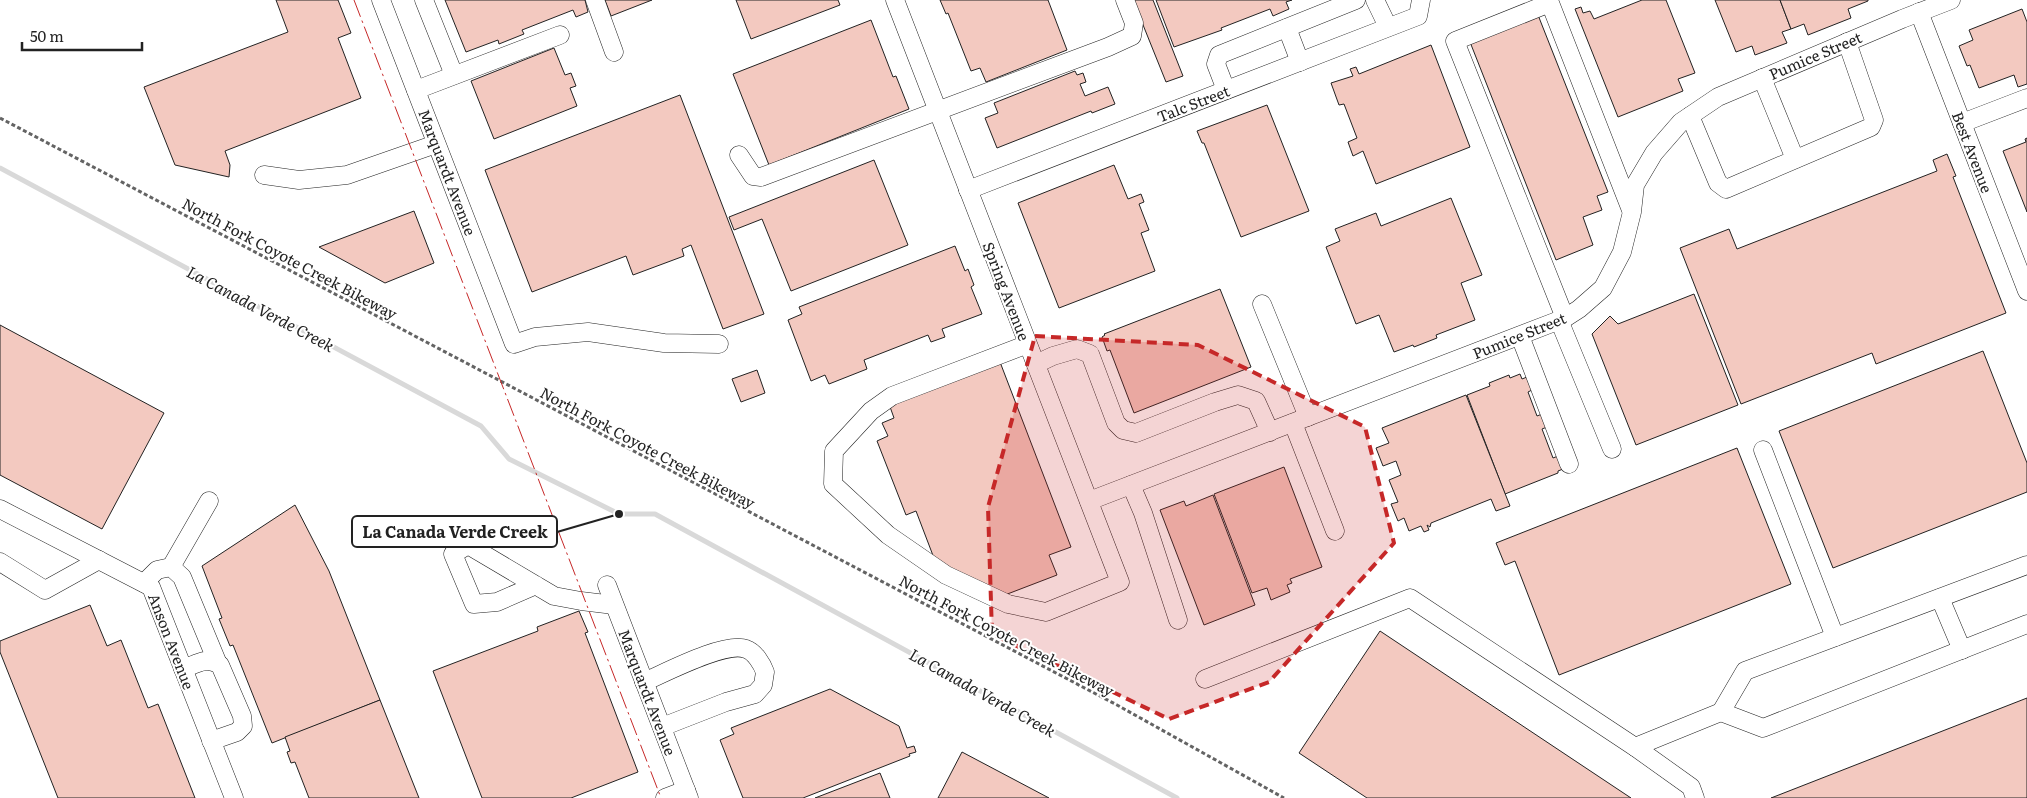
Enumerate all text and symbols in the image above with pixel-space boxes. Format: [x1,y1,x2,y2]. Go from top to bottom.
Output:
scale bar [22,20,142,52]
text: 50 m [30,24,64,47]
street label: Pumice Street [1765,25,1865,85]
street label: Talc Street [1153,79,1233,127]
street label: Marquardt Avenue [413,106,483,239]
street label: Best Avenue [1947,108,1999,196]
street label: North Fork Coyote Creek Bikeway [178,191,402,325]
street label: Spring Avenue [978,238,1036,344]
water label: La Canada Verde Creek [183,259,339,357]
street label: Pumice Street [1469,306,1569,364]
street label: North Fork Coyote Creek Bikeway [536,380,760,514]
callout: La Canada Verde Creek [352,516,557,547]
text: La Canada Verde Creek [362,519,548,543]
street label: North Fork Coyote Creek Bikeway [895,568,1119,702]
street label: Anson Avenue [143,589,201,693]
street label: Marquardt Avenue [613,626,683,759]
water label: La Canada Verde Creek [905,642,1061,742]

